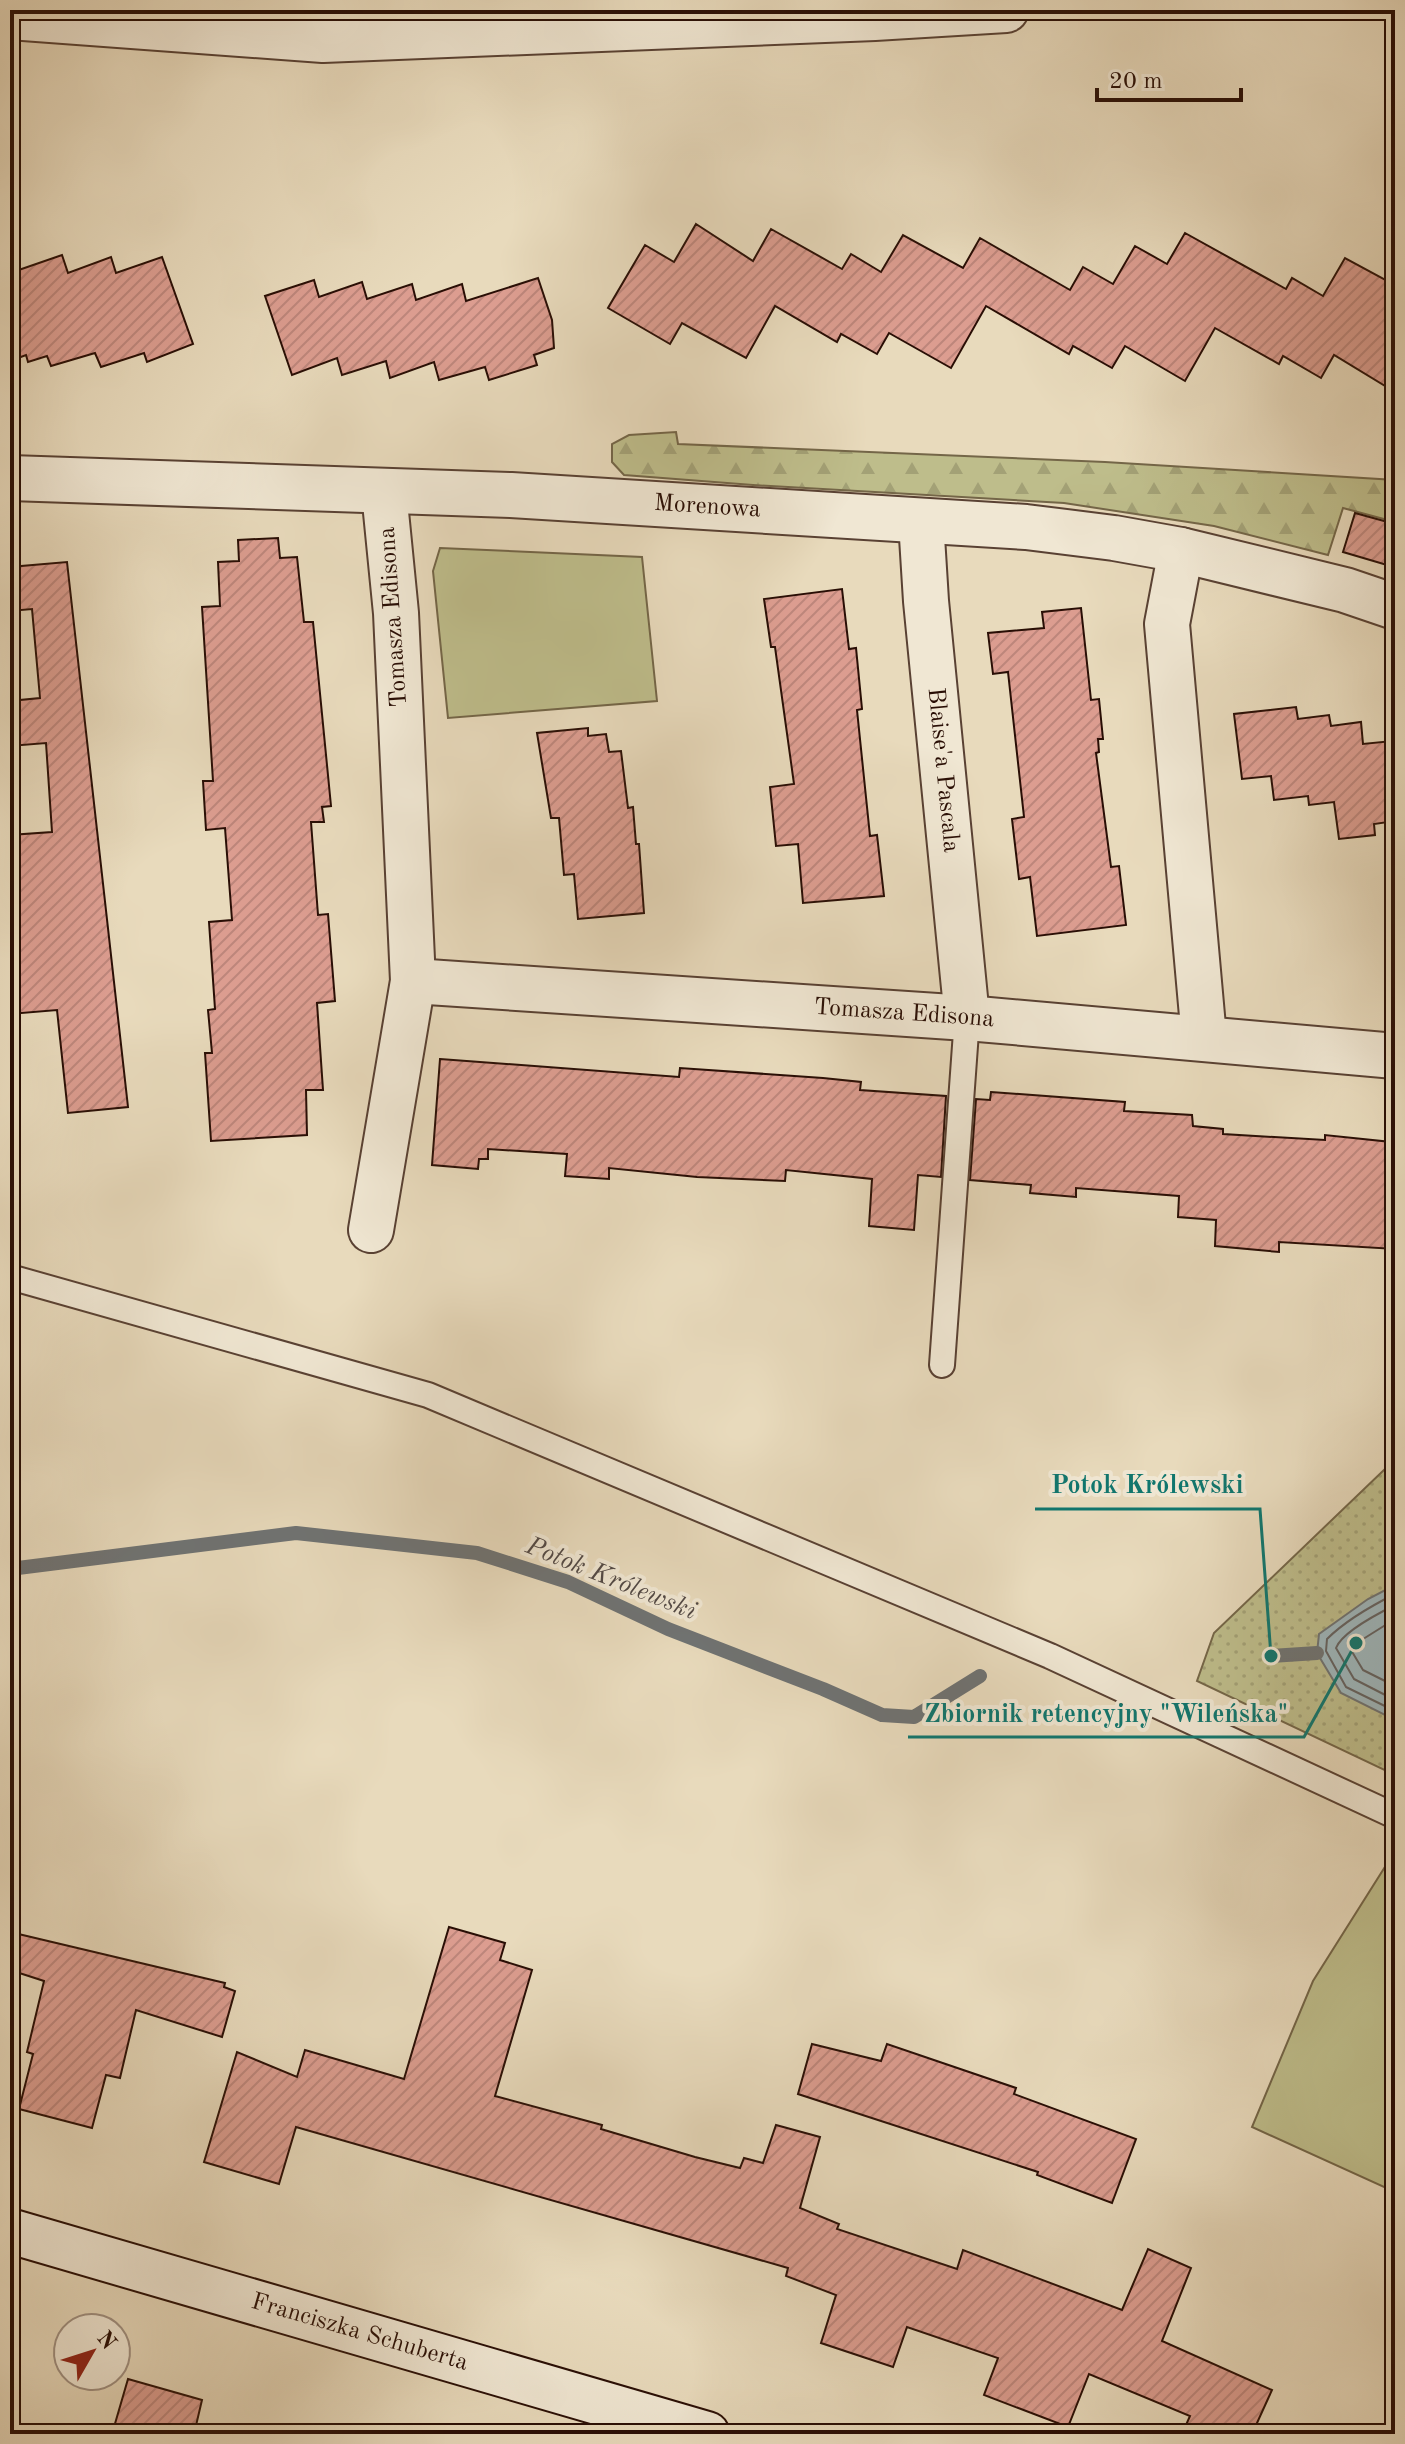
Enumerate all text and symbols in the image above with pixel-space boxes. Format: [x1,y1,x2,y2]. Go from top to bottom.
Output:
scale bar [1097,52,1241,102]
text: 20 m [1109,70,1163,94]
street label: Morenowa [653,492,762,523]
street label: Tomasza Edisona [376,526,412,708]
street label: Blaise'a Pascala [923,687,963,854]
street label: Tomasza Edisona [813,996,995,1032]
callout: Potok Królewski [1035,1459,1260,1509]
text: Potok Królewski [1051,1473,1243,1499]
water label: Potok Królewski [521,1533,700,1625]
callout: Zbiornik retencyjny "Wileńska" [908,1687,1304,1737]
text: Zbiornik retencyjny "Wileńska" [924,1702,1288,1728]
street label: Franciszka Schuberta [248,2290,471,2376]
north arrow [52,2312,132,2392]
text: N [92,2327,120,2354]

